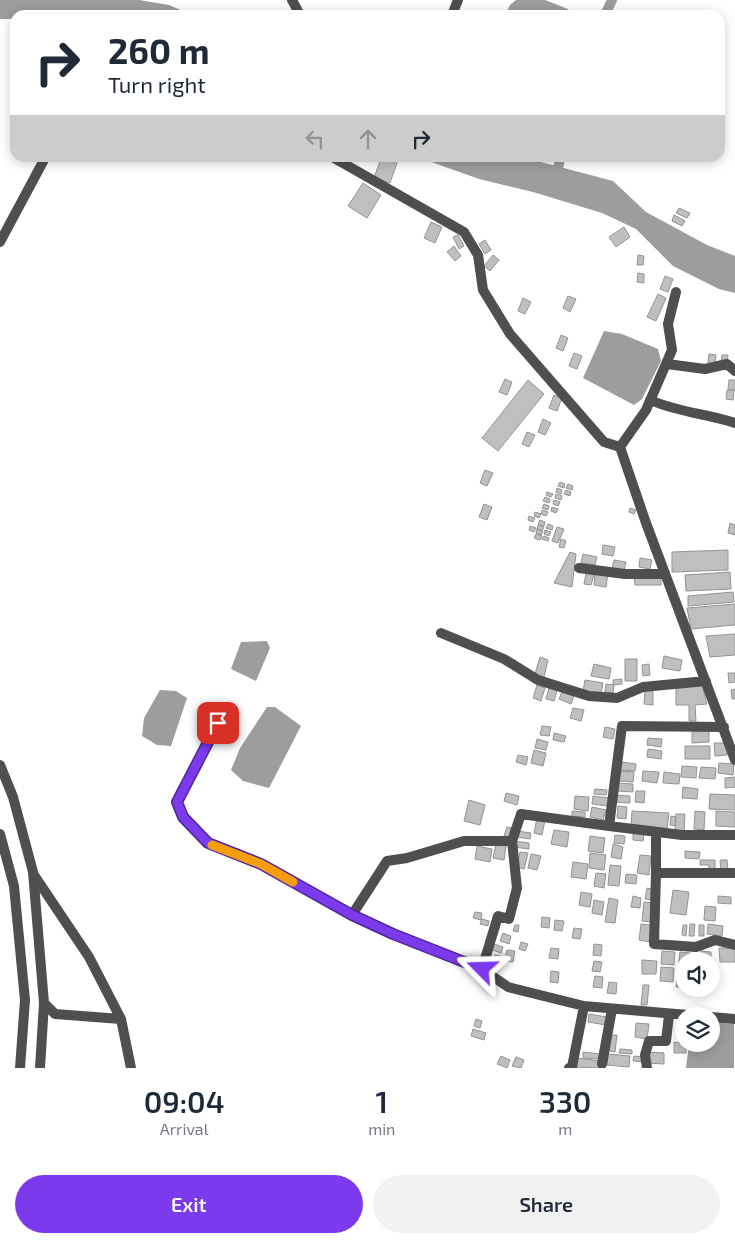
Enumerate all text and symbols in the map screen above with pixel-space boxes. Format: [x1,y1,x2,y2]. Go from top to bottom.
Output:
text: 260 m [108,29,209,71]
icon: right [25,30,90,95]
text: Turn right [108,71,206,97]
icon: left [301,125,329,153]
icon: ahead [354,125,382,153]
icon: right [407,125,435,153]
pin [197,702,239,744]
icon: arrive [204,709,232,737]
position arrow [455,942,507,994]
map controls [675,952,720,1052]
button: sound [675,952,720,997]
button: layers [675,1007,720,1052]
text: 09:04 [144,1083,225,1119]
text: 1 [376,1083,388,1119]
text: 330 [539,1083,591,1119]
text: Arrival [160,1119,208,1138]
text: min [368,1119,395,1138]
text: m [558,1119,572,1138]
button: Exit [15,1175,363,1233]
button: Share [373,1175,720,1233]

